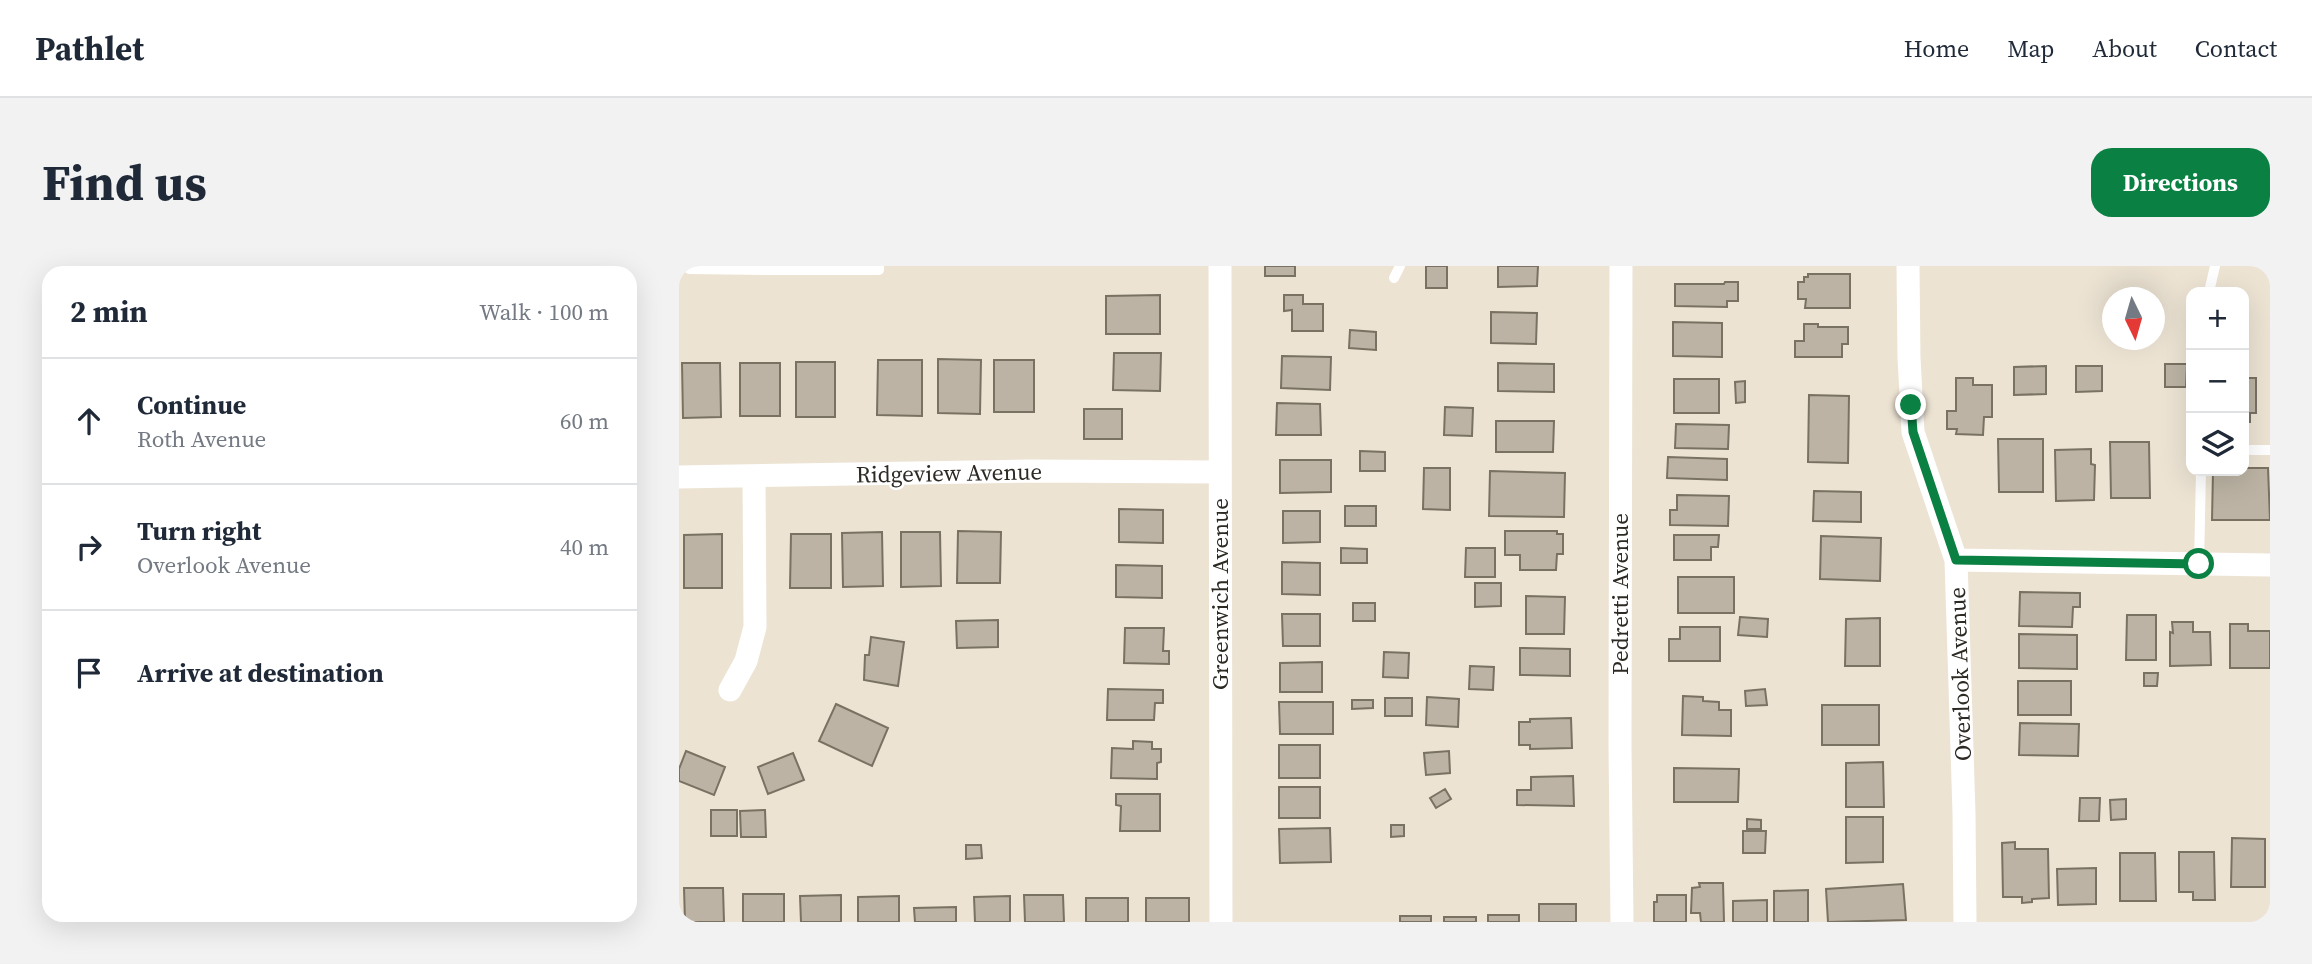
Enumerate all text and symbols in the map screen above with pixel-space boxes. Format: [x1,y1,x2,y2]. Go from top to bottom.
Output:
text: Pathlet [35,26,144,71]
text: Home [1904,32,1969,65]
text: Map [2007,32,2054,65]
text: About [2092,32,2157,65]
text: Contact [2195,32,2277,65]
button: Directions [2091,148,2270,217]
text: Find us [42,149,207,216]
north arrow [2102,287,2165,350]
map controls [2186,287,2249,476]
button: + [2186,287,2249,350]
text: 2 min [70,291,148,332]
text: Walk · 100 m [479,296,609,328]
button: − [2186,350,2249,413]
text: Continue [137,387,246,423]
route end [1895,389,1926,420]
icon: ahead [70,402,108,440]
text: 60 m [560,405,609,437]
button: layers [2186,413,2249,476]
text: Roth Avenue [137,423,266,455]
street label: Ridgeview Avenue [856,455,1042,491]
street label: Greenwich Avenue [1204,498,1236,690]
text: Turn right [137,513,261,549]
street label: Pedretti Avenue [1604,513,1636,675]
icon: right [70,528,108,566]
text: 40 m [560,531,609,563]
route start [2183,548,2214,579]
text: Overlook Avenue [137,549,311,581]
street label: Overlook Avenue [1941,587,1979,761]
icon: arrive [70,654,108,692]
text: Arrive at destination [137,655,384,691]

